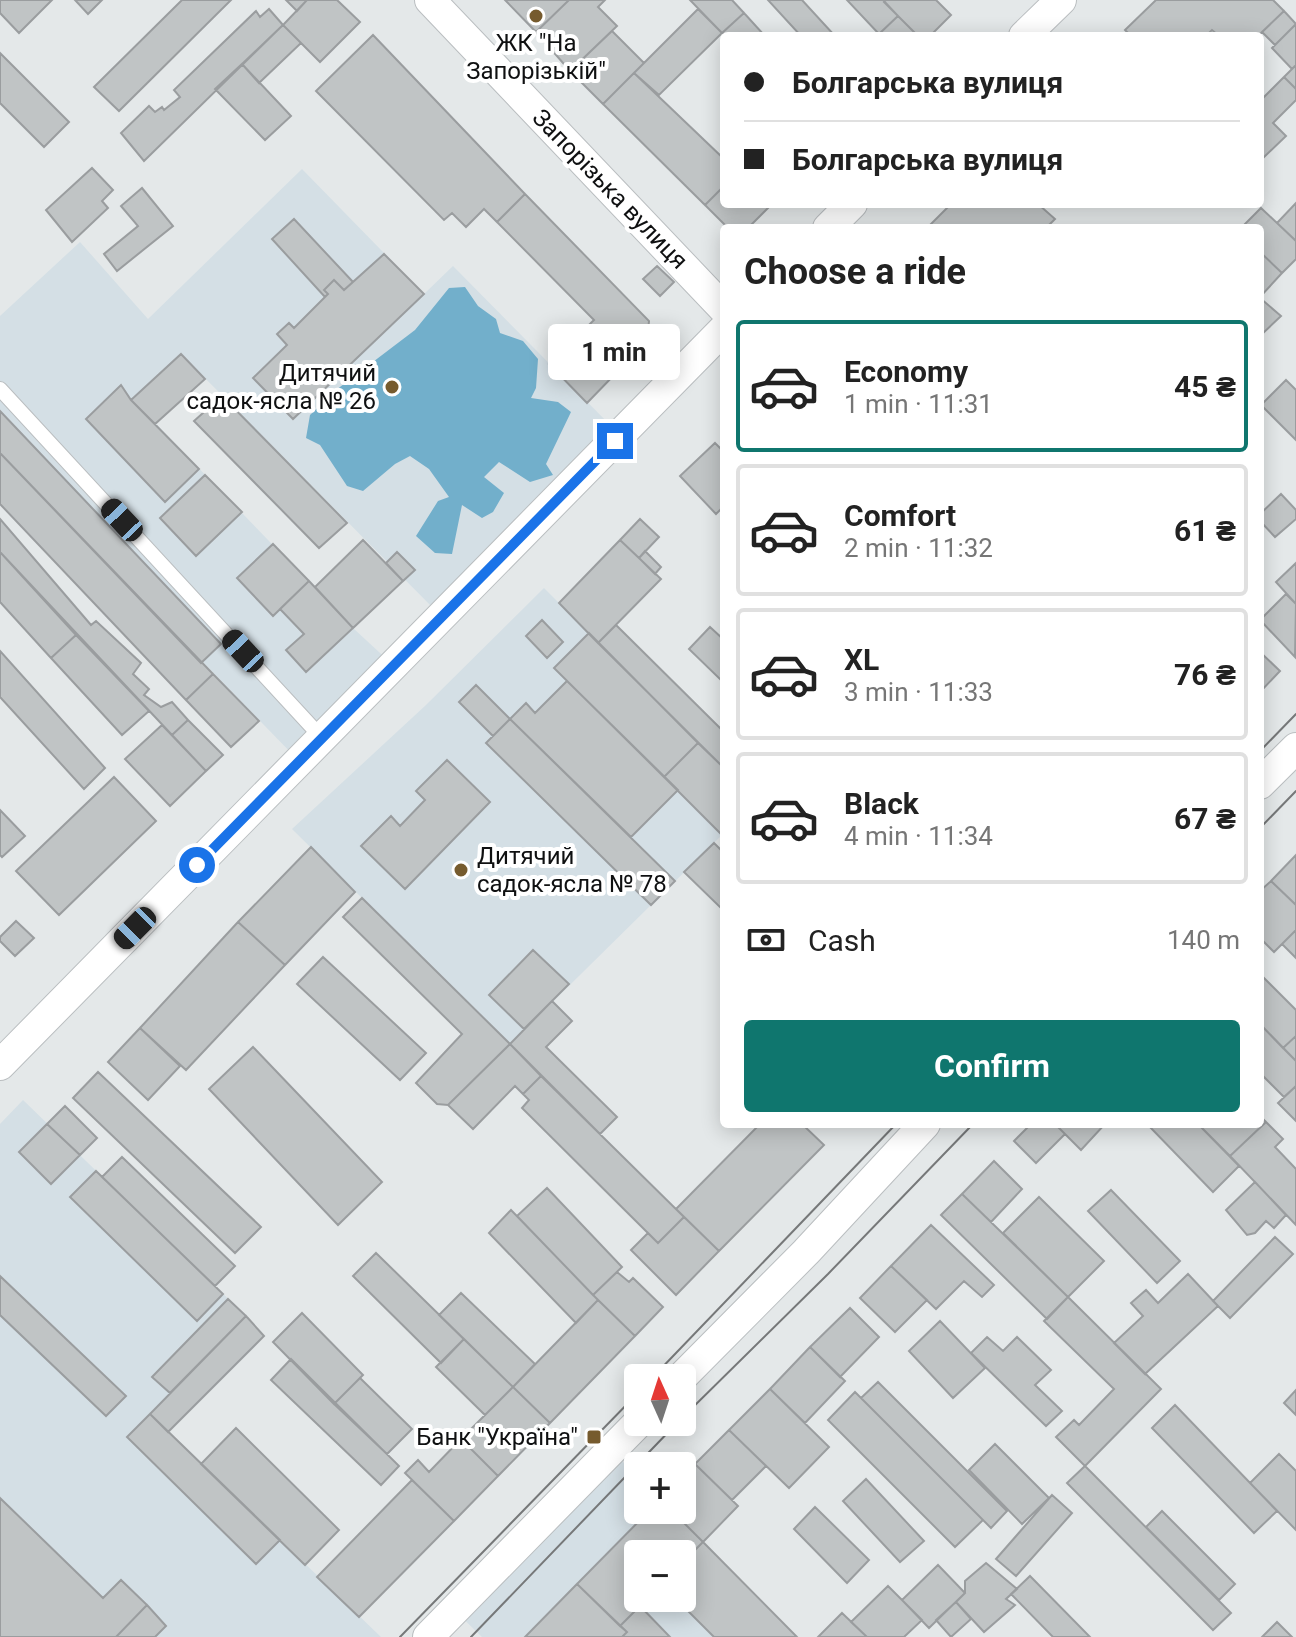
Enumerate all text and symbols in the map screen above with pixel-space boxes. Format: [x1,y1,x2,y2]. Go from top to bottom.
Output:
marker: ЖК "На Запорізькій" [527,7,545,25]
place label: ЖК "На Запорізькій" [466,29,606,85]
text: Болгарська вулиця [792,65,1063,100]
street label: Запорізька вулиця [527,103,693,275]
text: Болгарська вулиця [792,142,1063,177]
text: Choose a ride [744,251,966,293]
callout: 1 min [549,325,681,381]
text: 1 min [581,337,647,367]
icon: car [748,350,820,422]
text: Economy [844,354,968,389]
place label: Дитячий садок-ясла № 26 [186,359,376,415]
text: 45 ₴ [1174,369,1236,404]
marker: Дитячий садок-ясла № 26 [383,378,401,396]
text: 1 min · 11:31 [844,389,993,419]
route end [597,423,633,459]
car [97,494,147,546]
icon: car [748,494,820,566]
text: Comfort [844,498,956,533]
text: 61 ₴ [1174,513,1236,548]
text: 2 min · 11:32 [844,533,993,563]
car [218,625,268,677]
icon: car [748,638,820,710]
text: XL [844,642,879,677]
text: 76 ₴ [1174,657,1236,692]
text: 3 min · 11:33 [844,677,993,707]
icon: car [748,782,820,854]
text: Black [844,786,919,821]
text: 67 ₴ [1174,801,1236,836]
text: 4 min · 11:34 [844,821,993,851]
place label: Дитячий садок-ясла № 78 [477,842,667,898]
route start [179,847,215,883]
marker: Дитячий садок-ясла № 78 [452,861,470,879]
car [110,903,160,953]
icon: cash [744,918,788,962]
text: Cash [808,923,876,958]
text: 140 m [1167,925,1240,955]
button: Confirm [744,1020,1240,1112]
north arrow [624,1364,696,1436]
map controls [624,1364,696,1612]
place label: Банк "Україна" [416,1423,578,1451]
marker: Банк "Україна" [585,1428,603,1446]
button: + [624,1452,696,1524]
button: − [624,1540,696,1612]

